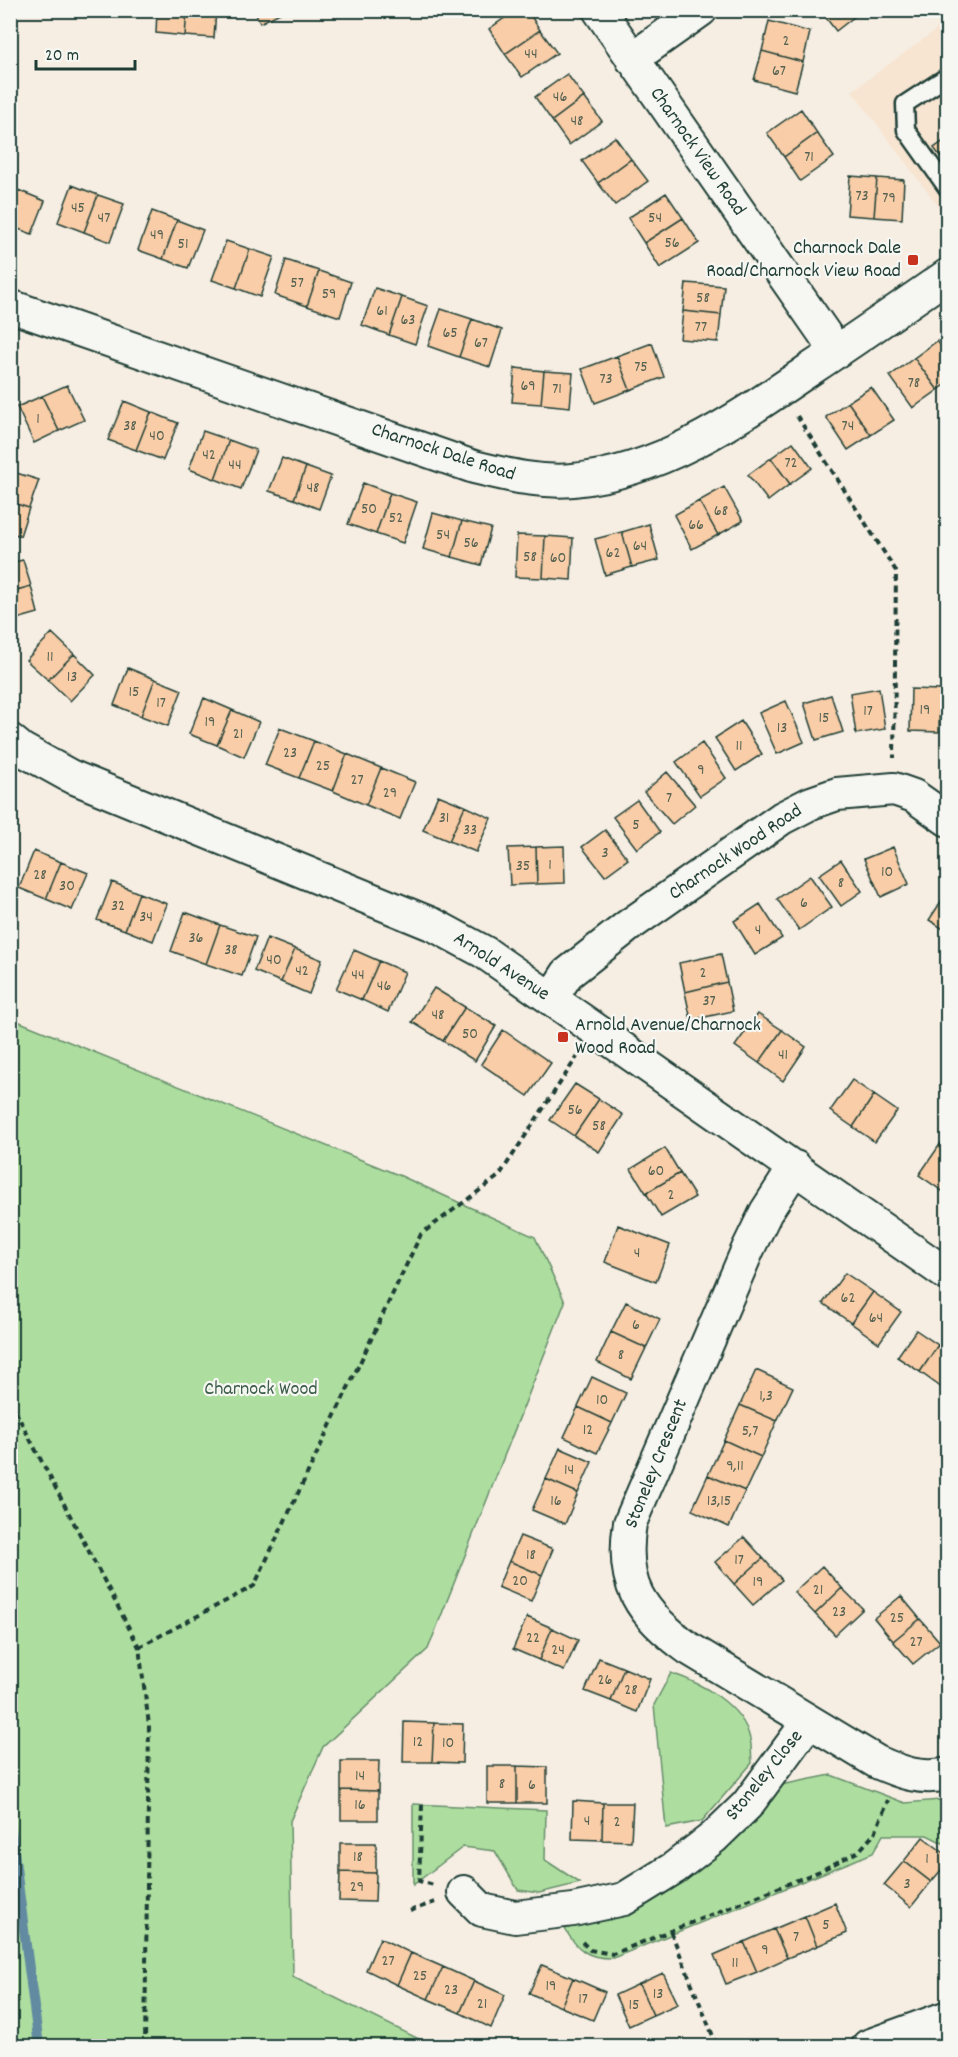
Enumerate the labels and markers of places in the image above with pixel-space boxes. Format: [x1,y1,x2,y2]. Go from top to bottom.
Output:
place label: Charnock Dale Road/Charnock View Road [706,235,901,286]
marker: Charnock Dale Road/Charnock View Road [906,253,920,267]
place label: Arnold Avenue/Charnock Wood Road [575,1012,761,1063]
marker: Arnold Avenue/Charnock Wood Road [556,1030,570,1044]

